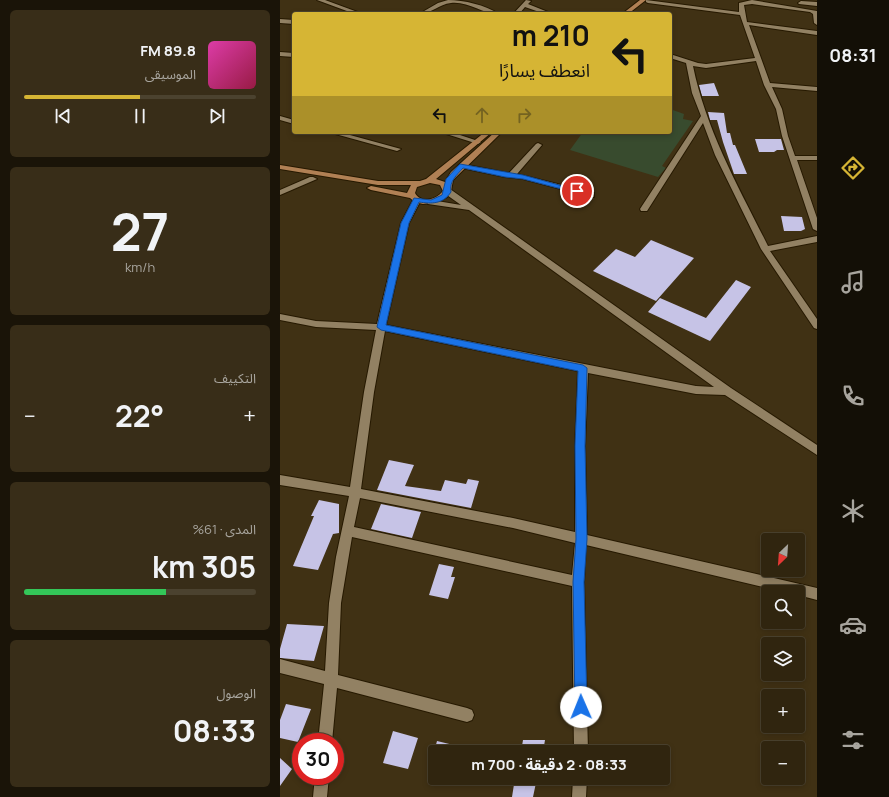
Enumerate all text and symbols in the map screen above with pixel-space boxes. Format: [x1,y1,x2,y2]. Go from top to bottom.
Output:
text: 210 m [512,16,590,54]
icon: left [604,28,656,80]
text: 89.8 FM [140,40,196,61]
text: 08:31 [829,43,877,67]
text: انعطف يسارًا [499,58,590,82]
text: الموسيقى [145,65,196,83]
icon: left [429,104,451,126]
icon: ahead [471,104,493,126]
icon: right [513,104,535,126]
icon: previous [52,105,74,127]
icon: pause [129,105,151,127]
icon: next [206,105,228,127]
icon: directions [839,154,867,182]
pin [560,174,594,208]
icon: arrive [566,180,588,202]
text: 27 [111,196,169,267]
text: km/h [125,258,155,276]
icon: music [839,268,867,296]
text: التكييف [214,369,256,387]
icon: phone [839,382,867,410]
text: 22° [115,395,164,436]
text: − [24,401,36,431]
text: + [243,401,256,431]
icon: climate [839,497,867,525]
text: المدى · 61% [192,520,256,538]
north arrow [761,533,805,577]
map controls [761,533,805,785]
text: 305 km [152,546,256,587]
button: search [761,585,805,629]
icon: car [839,611,867,639]
button: layers [761,637,805,681]
text: الوصول [216,684,256,702]
position arrow [560,686,602,728]
button: + [761,689,805,733]
text: 08:33 [173,710,256,751]
icon: filters [839,726,867,754]
speed limit sign: 30 [292,733,344,785]
button: − [761,741,805,785]
text: 08:33 · 2 دقيقة · 700 m [471,754,627,775]

